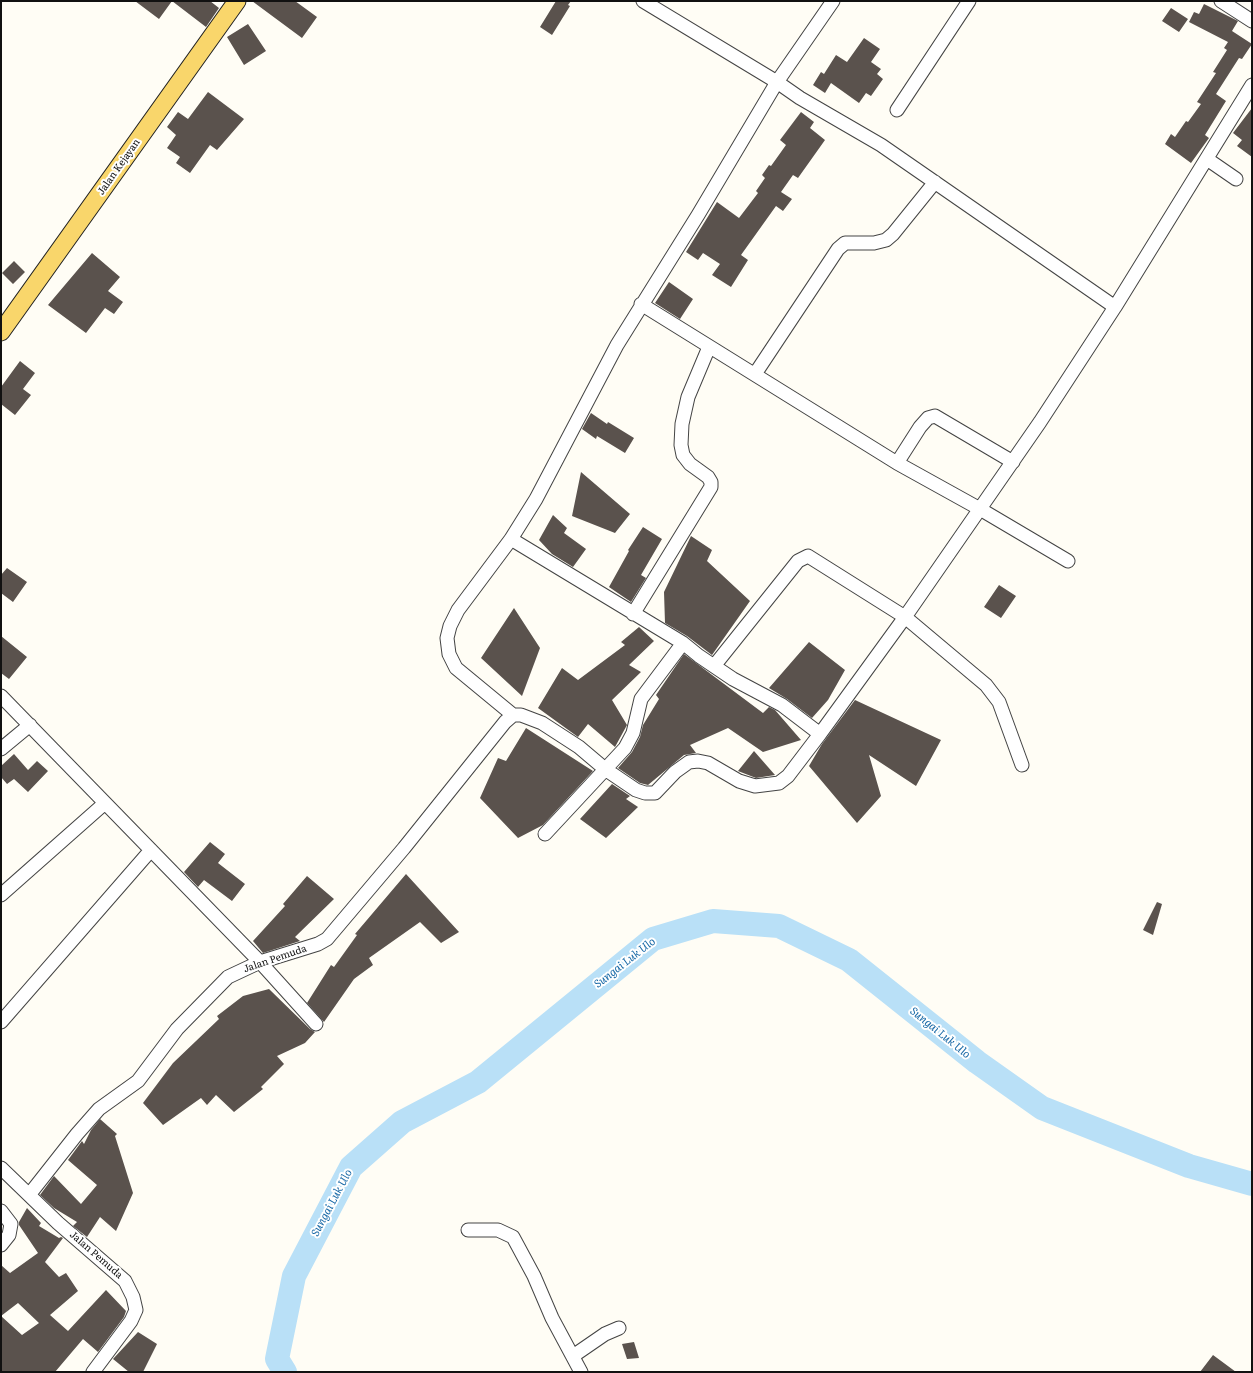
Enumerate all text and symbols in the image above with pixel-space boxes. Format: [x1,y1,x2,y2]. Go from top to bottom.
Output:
street label: Jalan Kejayan [95,137,143,197]
water label: Sungai Luk Ulo [592,935,658,991]
street label: Jalan Pemuda [242,943,308,975]
water label: Sungai Luk Ulo [907,1005,973,1061]
water label: Sungai Luk Ulo [309,1167,355,1239]
street label: Jalan Pemuda [67,1229,125,1281]

